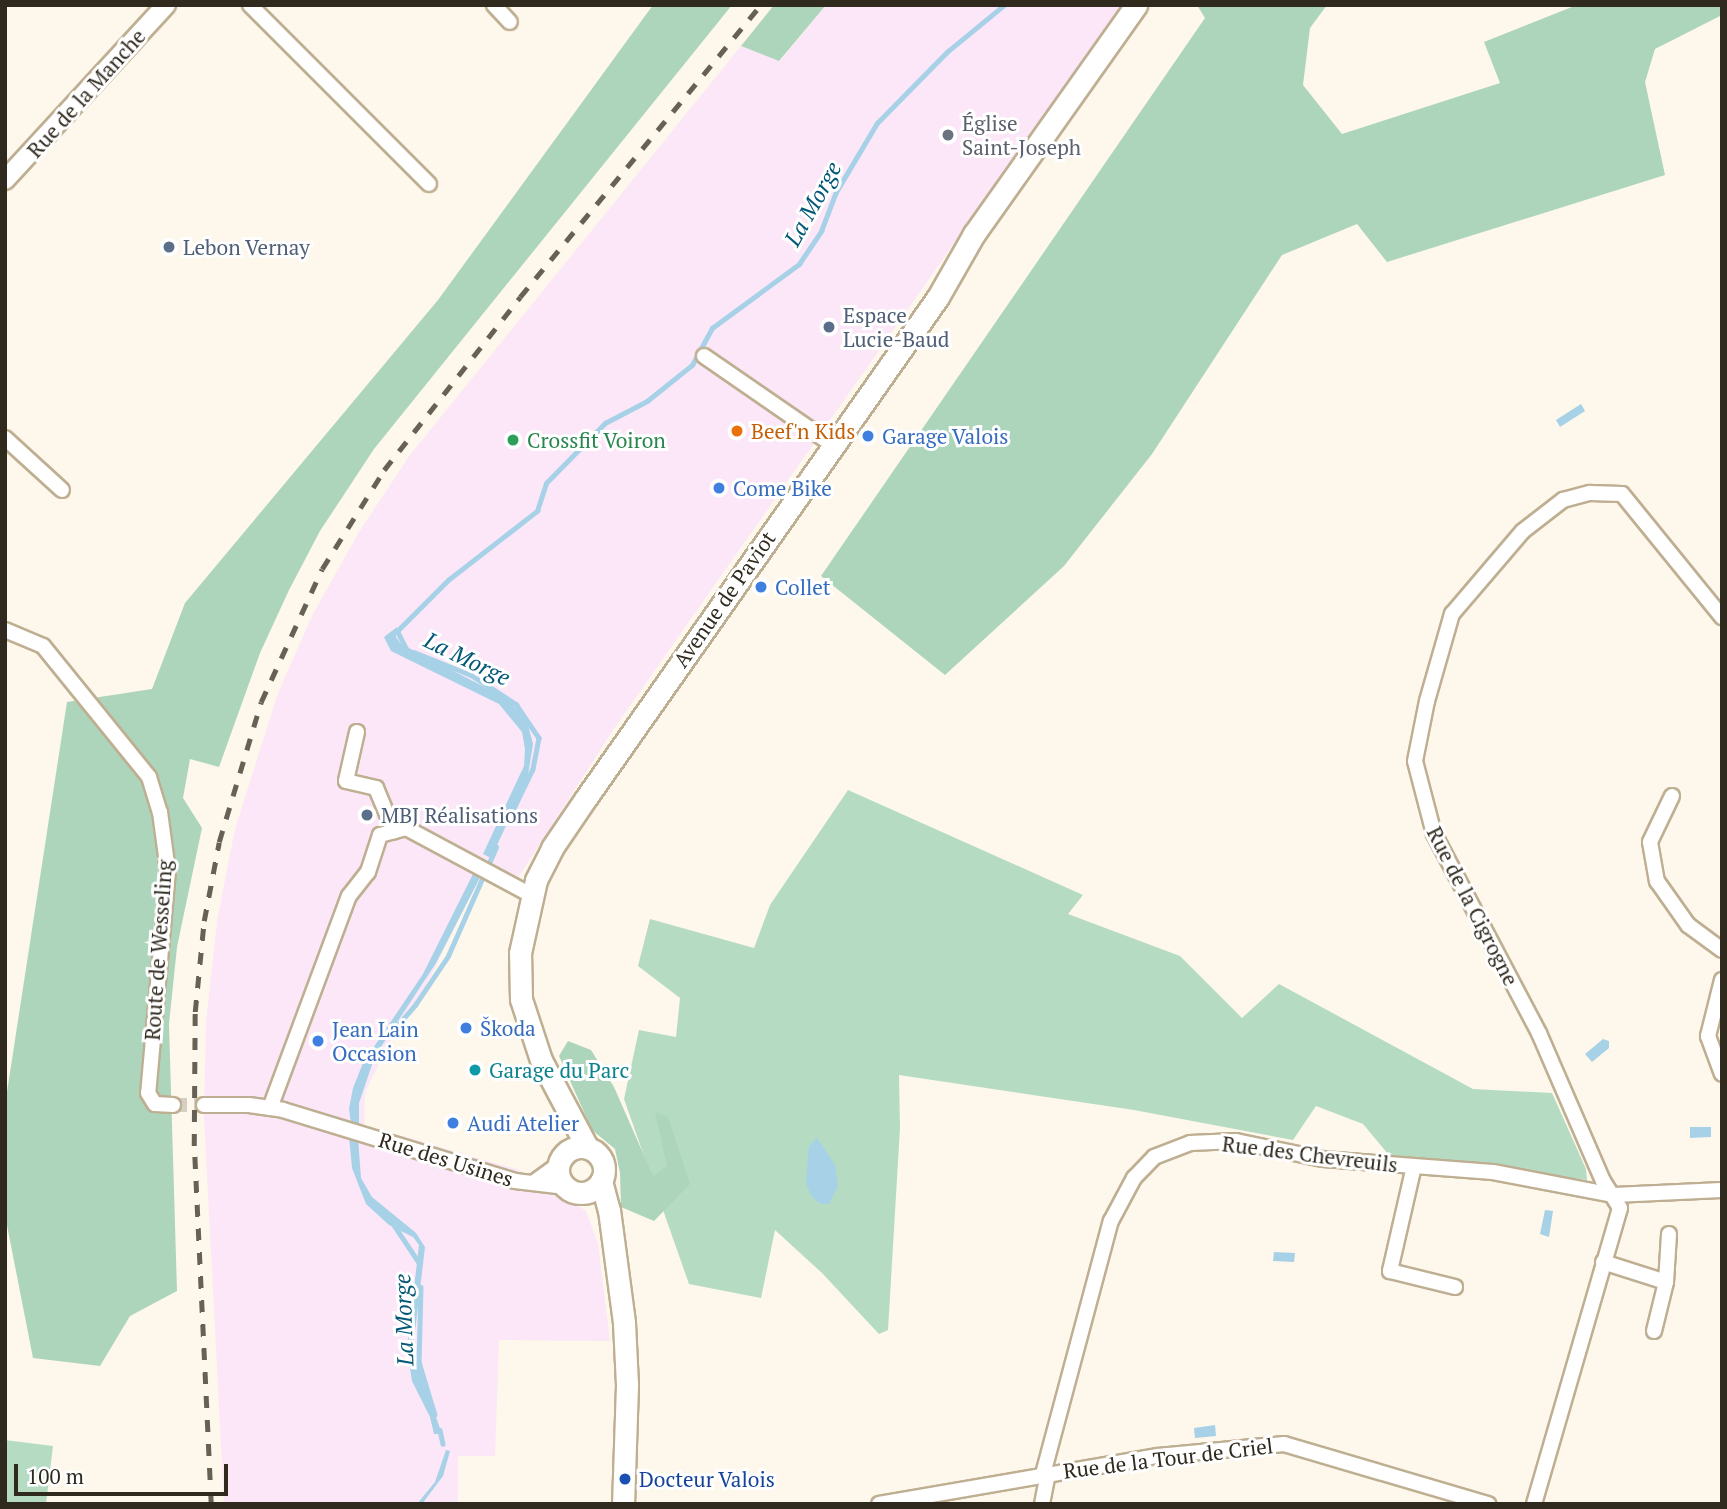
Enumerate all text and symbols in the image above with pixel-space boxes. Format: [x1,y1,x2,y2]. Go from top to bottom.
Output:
street label: Rue de la Manche [22,23,150,163]
place label: Église Saint-Joseph [962,110,1081,160]
marker: Église Saint-Joseph [940,127,956,143]
water label: La Morge [779,157,847,251]
place label: Lebon Vernay [183,234,310,260]
marker: Lebon Vernay [161,239,177,255]
place label: Espace Lucie-Baud [843,302,949,352]
marker: Espace Lucie-Baud [821,319,837,335]
place label: Beef'n Kids [751,418,855,444]
marker: Beef'n Kids [729,423,745,439]
place label: Garage Valois [882,423,1009,449]
place label: Crossfit Voiron [527,427,666,453]
marker: Garage Valois [860,428,876,444]
marker: Crossfit Voiron [505,432,521,448]
place label: Come Bike [733,475,832,501]
marker: Come Bike [711,480,727,496]
street label: Avenue de Paviot [668,526,780,672]
place label: Collet [775,574,831,600]
marker: Collet [753,579,769,595]
water label: La Morge [420,626,514,692]
place label: MBJ Réalisations [381,802,538,828]
marker: MBJ Réalisations [359,807,375,823]
street label: Rue de la Cigrogne [1422,822,1524,990]
street label: Route de Wesseling [139,859,177,1041]
place label: Škoda [480,1015,536,1041]
place label: Jean Lain Occasion [332,1016,419,1066]
marker: Škoda [458,1020,474,1036]
marker: Jean Lain Occasion [310,1033,326,1049]
place label: Garage du Parc [489,1057,629,1083]
marker: Garage du Parc [467,1062,483,1078]
place label: Audi Atelier [467,1110,579,1136]
marker: Audi Atelier [445,1115,461,1131]
street label: Rue des Usines [376,1127,516,1191]
street label: Rue des Chevreuils [1221,1131,1399,1177]
water label: La Morge [389,1273,419,1367]
street label: Rue de la Tour de Criel [1062,1433,1274,1483]
scale bar [18,1450,231,1494]
text: 100 m [27,1462,84,1490]
place label: Docteur Valois [639,1466,775,1492]
marker: Docteur Valois [617,1471,633,1487]

